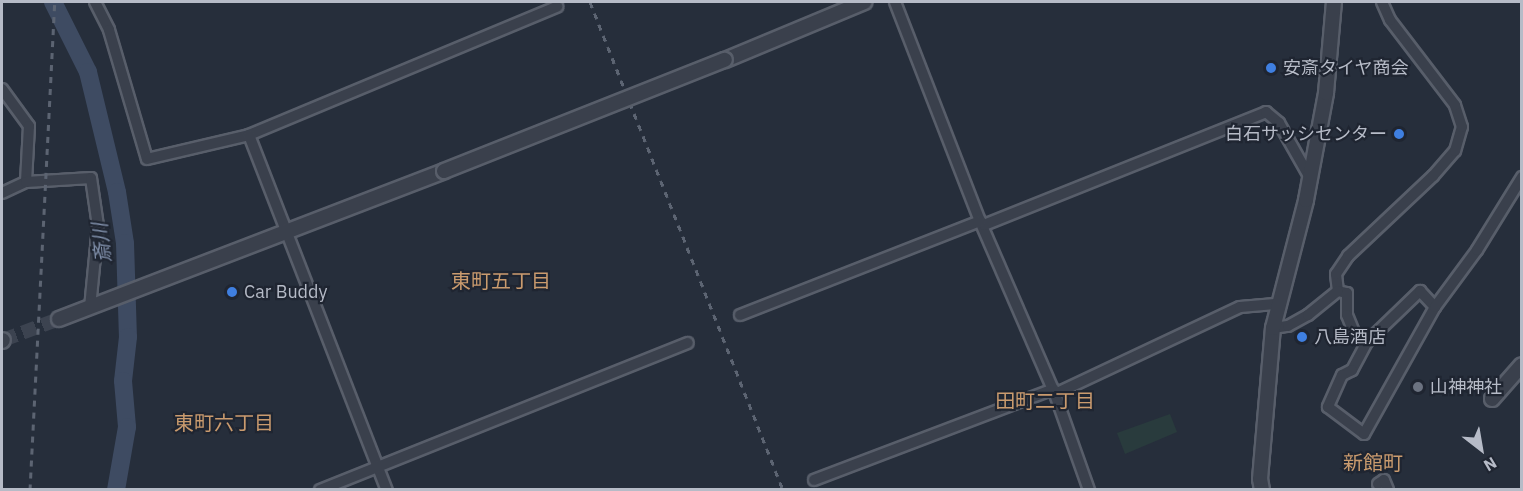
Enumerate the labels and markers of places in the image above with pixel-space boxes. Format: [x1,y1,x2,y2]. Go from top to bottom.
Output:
place label: 安斎タイヤ商会 [1283,57,1409,79]
marker: 安斎タイヤ商会 [1264,61,1278,75]
place label: 白石サッシセンター [1225,123,1387,145]
marker: 白石サッシセンター [1392,127,1406,141]
place label: Car Buddy [244,281,327,303]
marker: Car Buddy [225,285,239,299]
place label: 八島酒店 [1314,326,1386,348]
marker: 八島酒店 [1295,330,1309,344]
place label: 山神神社 [1430,376,1502,398]
marker: 山神神社 [1411,380,1425,394]

